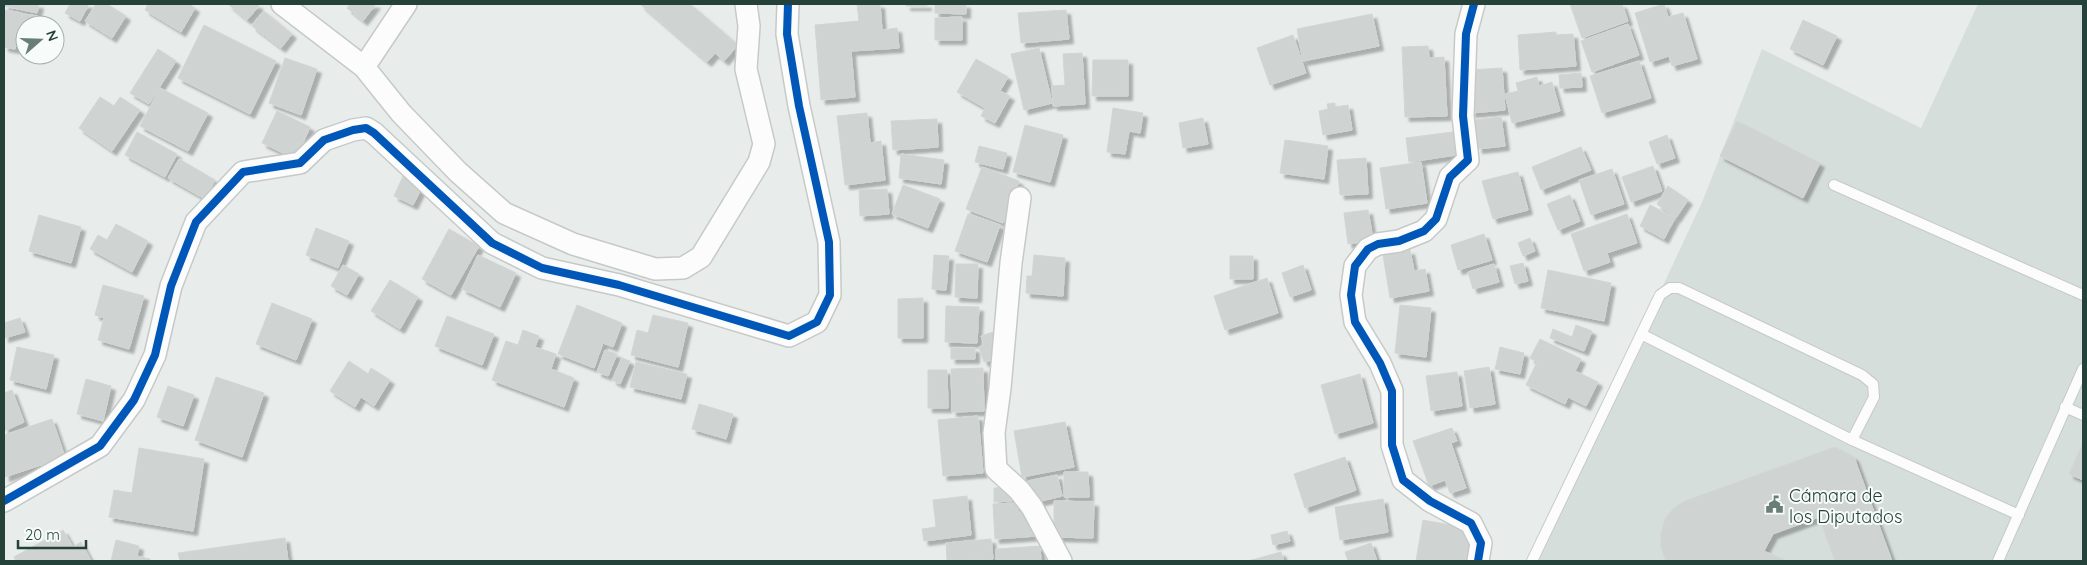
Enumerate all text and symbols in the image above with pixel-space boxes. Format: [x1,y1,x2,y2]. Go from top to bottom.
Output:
north arrow [15,15,65,65]
text: N [42,28,62,43]
place label: Cámara de los Diputados [1789,484,1902,528]
public building icon: Cámara de los Diputados [1765,495,1785,515]
scale bar [18,518,85,550]
text: 20 m [25,525,60,544]

